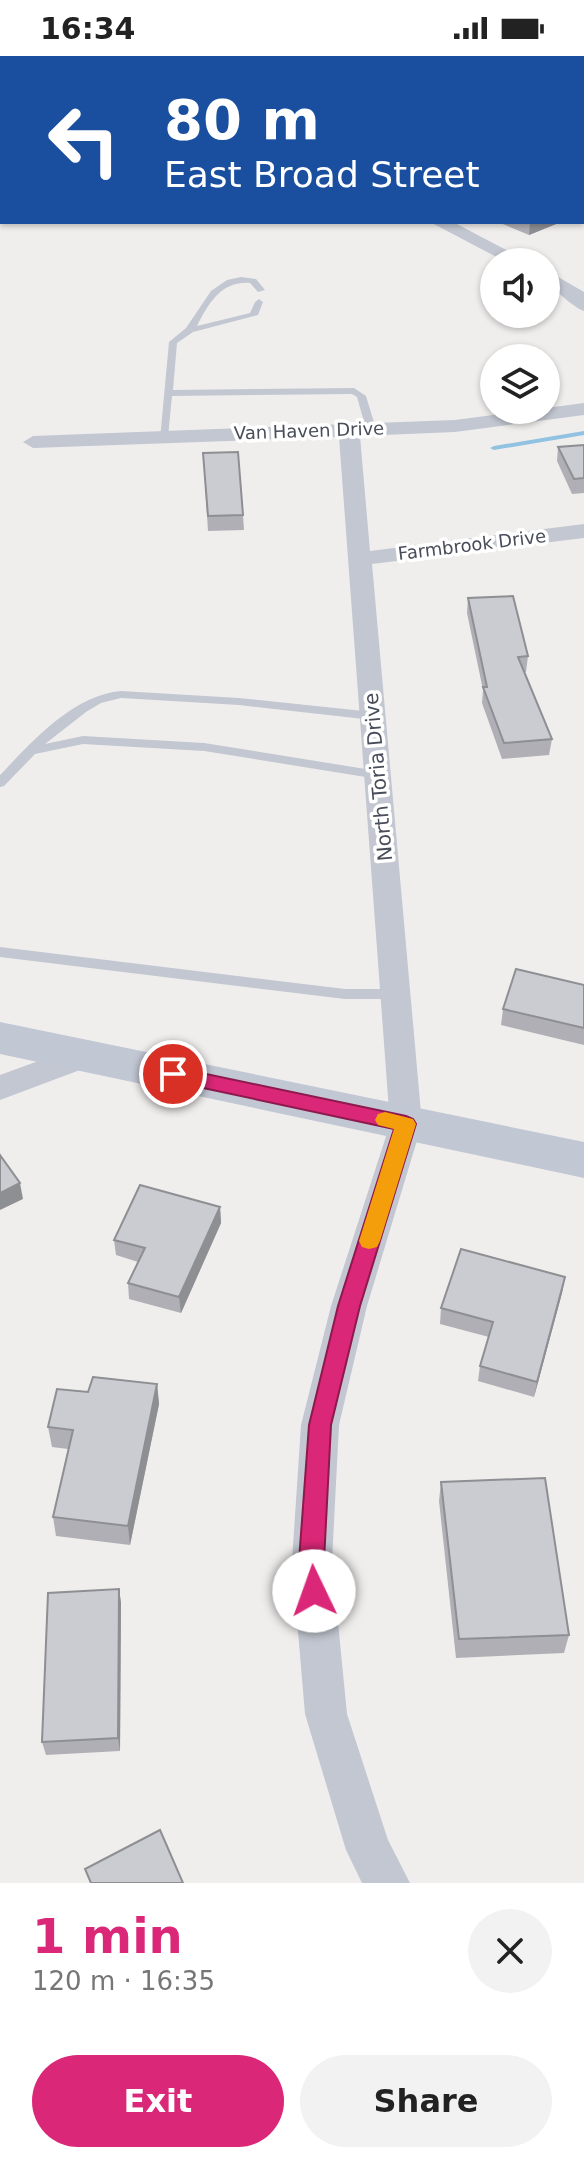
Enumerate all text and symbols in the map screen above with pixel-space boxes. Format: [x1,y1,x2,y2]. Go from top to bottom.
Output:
text: 16:34 [40,11,136,46]
text: 80 m [164,87,320,152]
icon: left [32,88,136,192]
text: East Broad Street [164,154,480,195]
map controls [480,248,560,424]
button: sound [480,248,560,328]
button: layers [480,344,560,424]
street label: Van Haven Drive [233,417,385,444]
street label: Farmbrook Drive [397,525,547,564]
street label: North Toria Drive [359,692,397,862]
pin [139,1040,207,1108]
icon: arrive [151,1052,195,1096]
position arrow [272,1549,356,1633]
text: 1 min [32,1908,183,1964]
button: close [468,1909,552,1993]
text: 120 m · 16:35 [32,1966,215,1996]
button: Exit [32,2055,284,2147]
button: Share [300,2055,552,2147]

